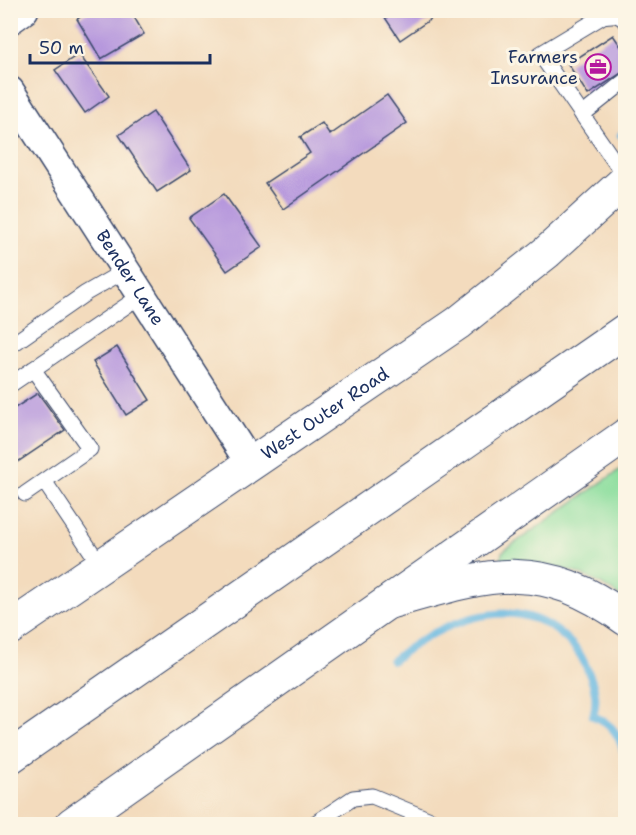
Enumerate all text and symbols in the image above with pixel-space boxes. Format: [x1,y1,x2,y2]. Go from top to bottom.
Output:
scale bar [30,27,210,65]
text: 50 m [39,36,84,60]
place label: Farmers Insurance [490,45,578,90]
office icon: Farmers Insurance [583,52,613,82]
street label: Bender Lane [91,225,170,330]
street label: West Outer Road [256,362,394,466]

